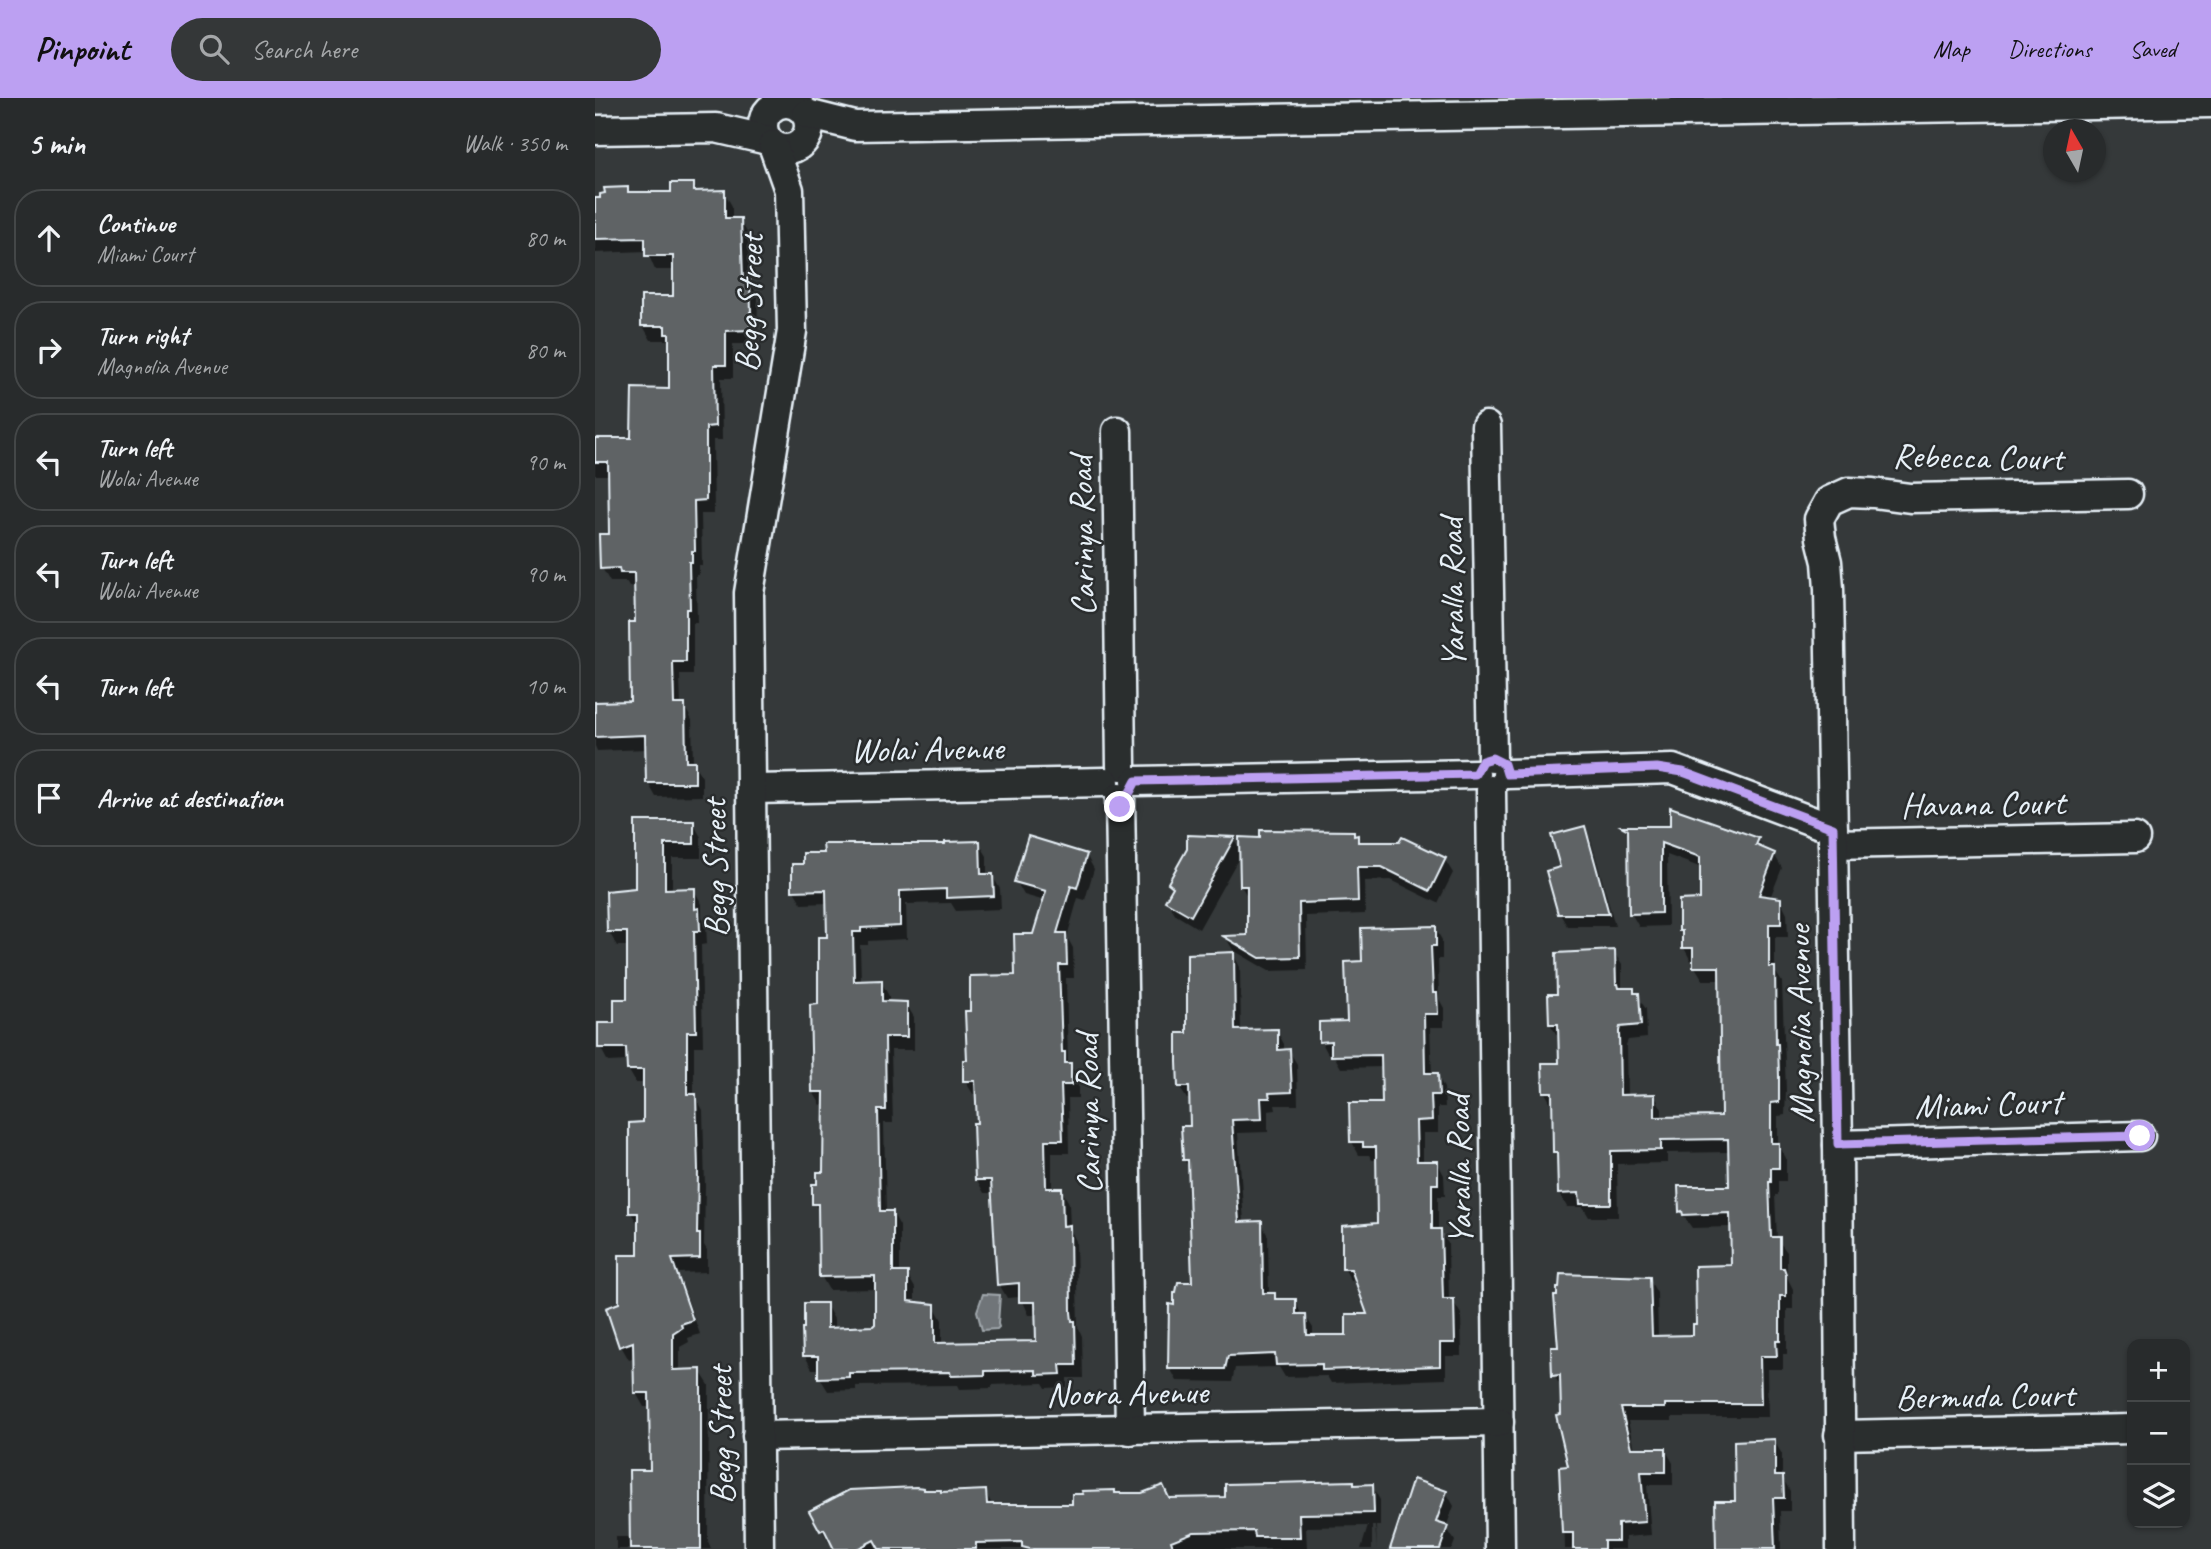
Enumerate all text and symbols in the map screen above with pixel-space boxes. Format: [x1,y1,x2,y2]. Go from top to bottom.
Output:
search box [171,18,661,81]
text: Pinpoint [35,28,129,70]
icon: search [195,30,233,68]
text: Search here [251,33,357,66]
text: Map [1933,34,1970,64]
text: Directions [2008,34,2091,64]
text: Saved [2129,34,2176,64]
north arrow [2043,119,2106,182]
text: 5 min [28,125,85,163]
text: Walk · 350 m [463,129,567,158]
text: Continue [97,207,175,240]
icon: ahead [30,219,68,257]
text: 80 m [526,224,565,253]
street label: Begg Street [724,230,774,373]
text: Miami Court [97,240,194,269]
text: Turn right [97,319,188,352]
icon: right [30,331,68,369]
text: 80 m [526,336,565,365]
text: Magnolia Avenue [97,352,227,381]
text: Turn left [97,431,172,464]
street label: Rebecca Court [1892,433,2067,481]
icon: left [30,443,68,481]
text: 90 m [526,448,565,477]
street label: Carinya Road [1058,450,1106,616]
text: Wolai Avenue [97,464,198,493]
street label: Yaralla Road [1428,512,1476,669]
text: Turn left [97,543,172,576]
icon: left [30,555,68,593]
text: 90 m [526,560,565,589]
text: Wolai Avenue [97,576,198,605]
icon: left [30,667,68,705]
text: Turn left [97,670,172,703]
text: 10 m [526,672,565,701]
street label: Wolai Avenue [850,725,1007,773]
icon: arrive [30,779,68,817]
street label: Havana Court [1900,780,2069,828]
text: Arrive at destination [97,782,283,815]
route end [1104,791,1135,822]
street label: Begg Street [691,795,739,938]
street label: Magnolia Avenue [1776,922,1824,1123]
street label: Carinya Road [1064,1028,1112,1194]
street label: Miami Court [1914,1079,2067,1129]
street label: Yaralla Road [1435,1089,1483,1246]
route start [2124,1120,2155,1151]
map controls [2127,1339,2190,1528]
button: + [2127,1339,2190,1402]
street label: Begg Street [697,1362,745,1505]
street label: Noora Avenue [1046,1369,1211,1417]
street label: Bermuda Court [1895,1372,2078,1420]
button: − [2127,1402,2190,1465]
button: layers [2127,1465,2190,1528]

